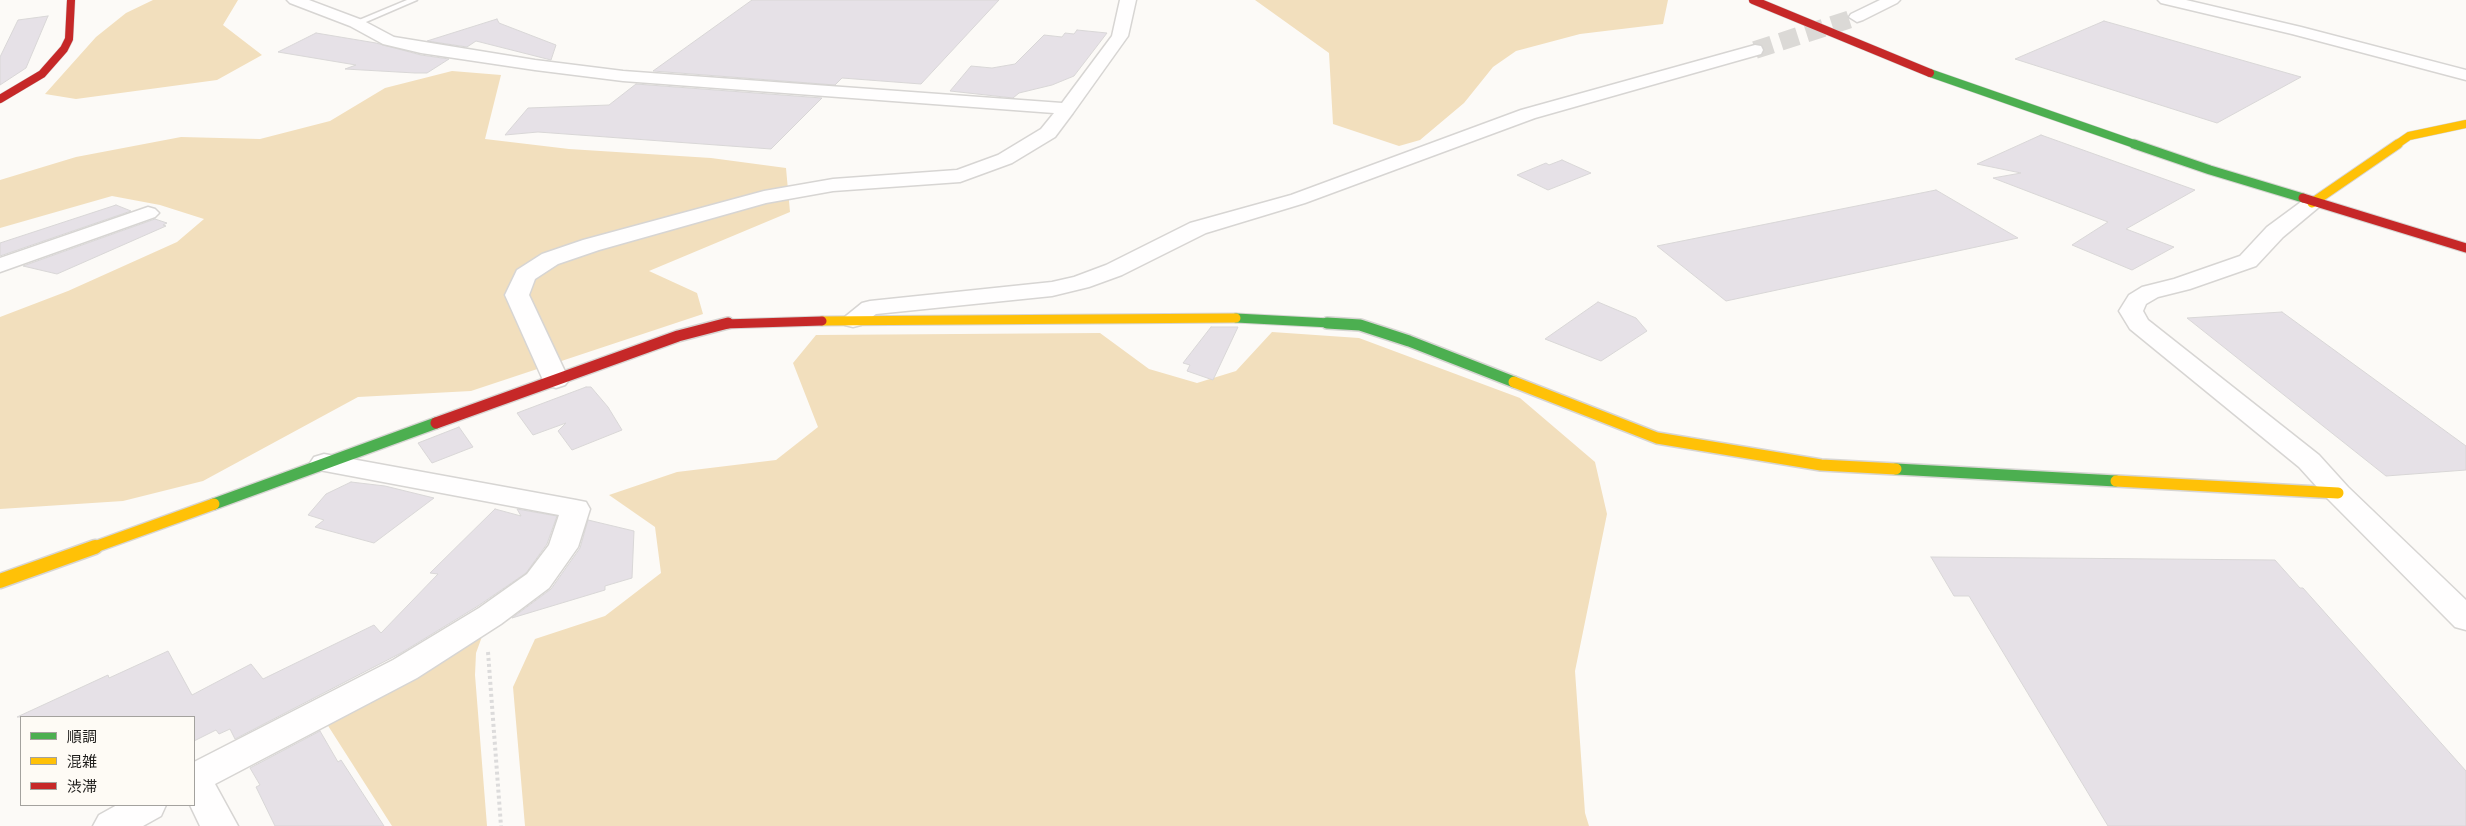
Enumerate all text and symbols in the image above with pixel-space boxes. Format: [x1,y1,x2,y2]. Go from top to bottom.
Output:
legend [20,716,195,806]
text: 順調 [67,727,97,745]
text: 混雑 [67,752,97,770]
text: 渋滞 [67,777,97,795]

